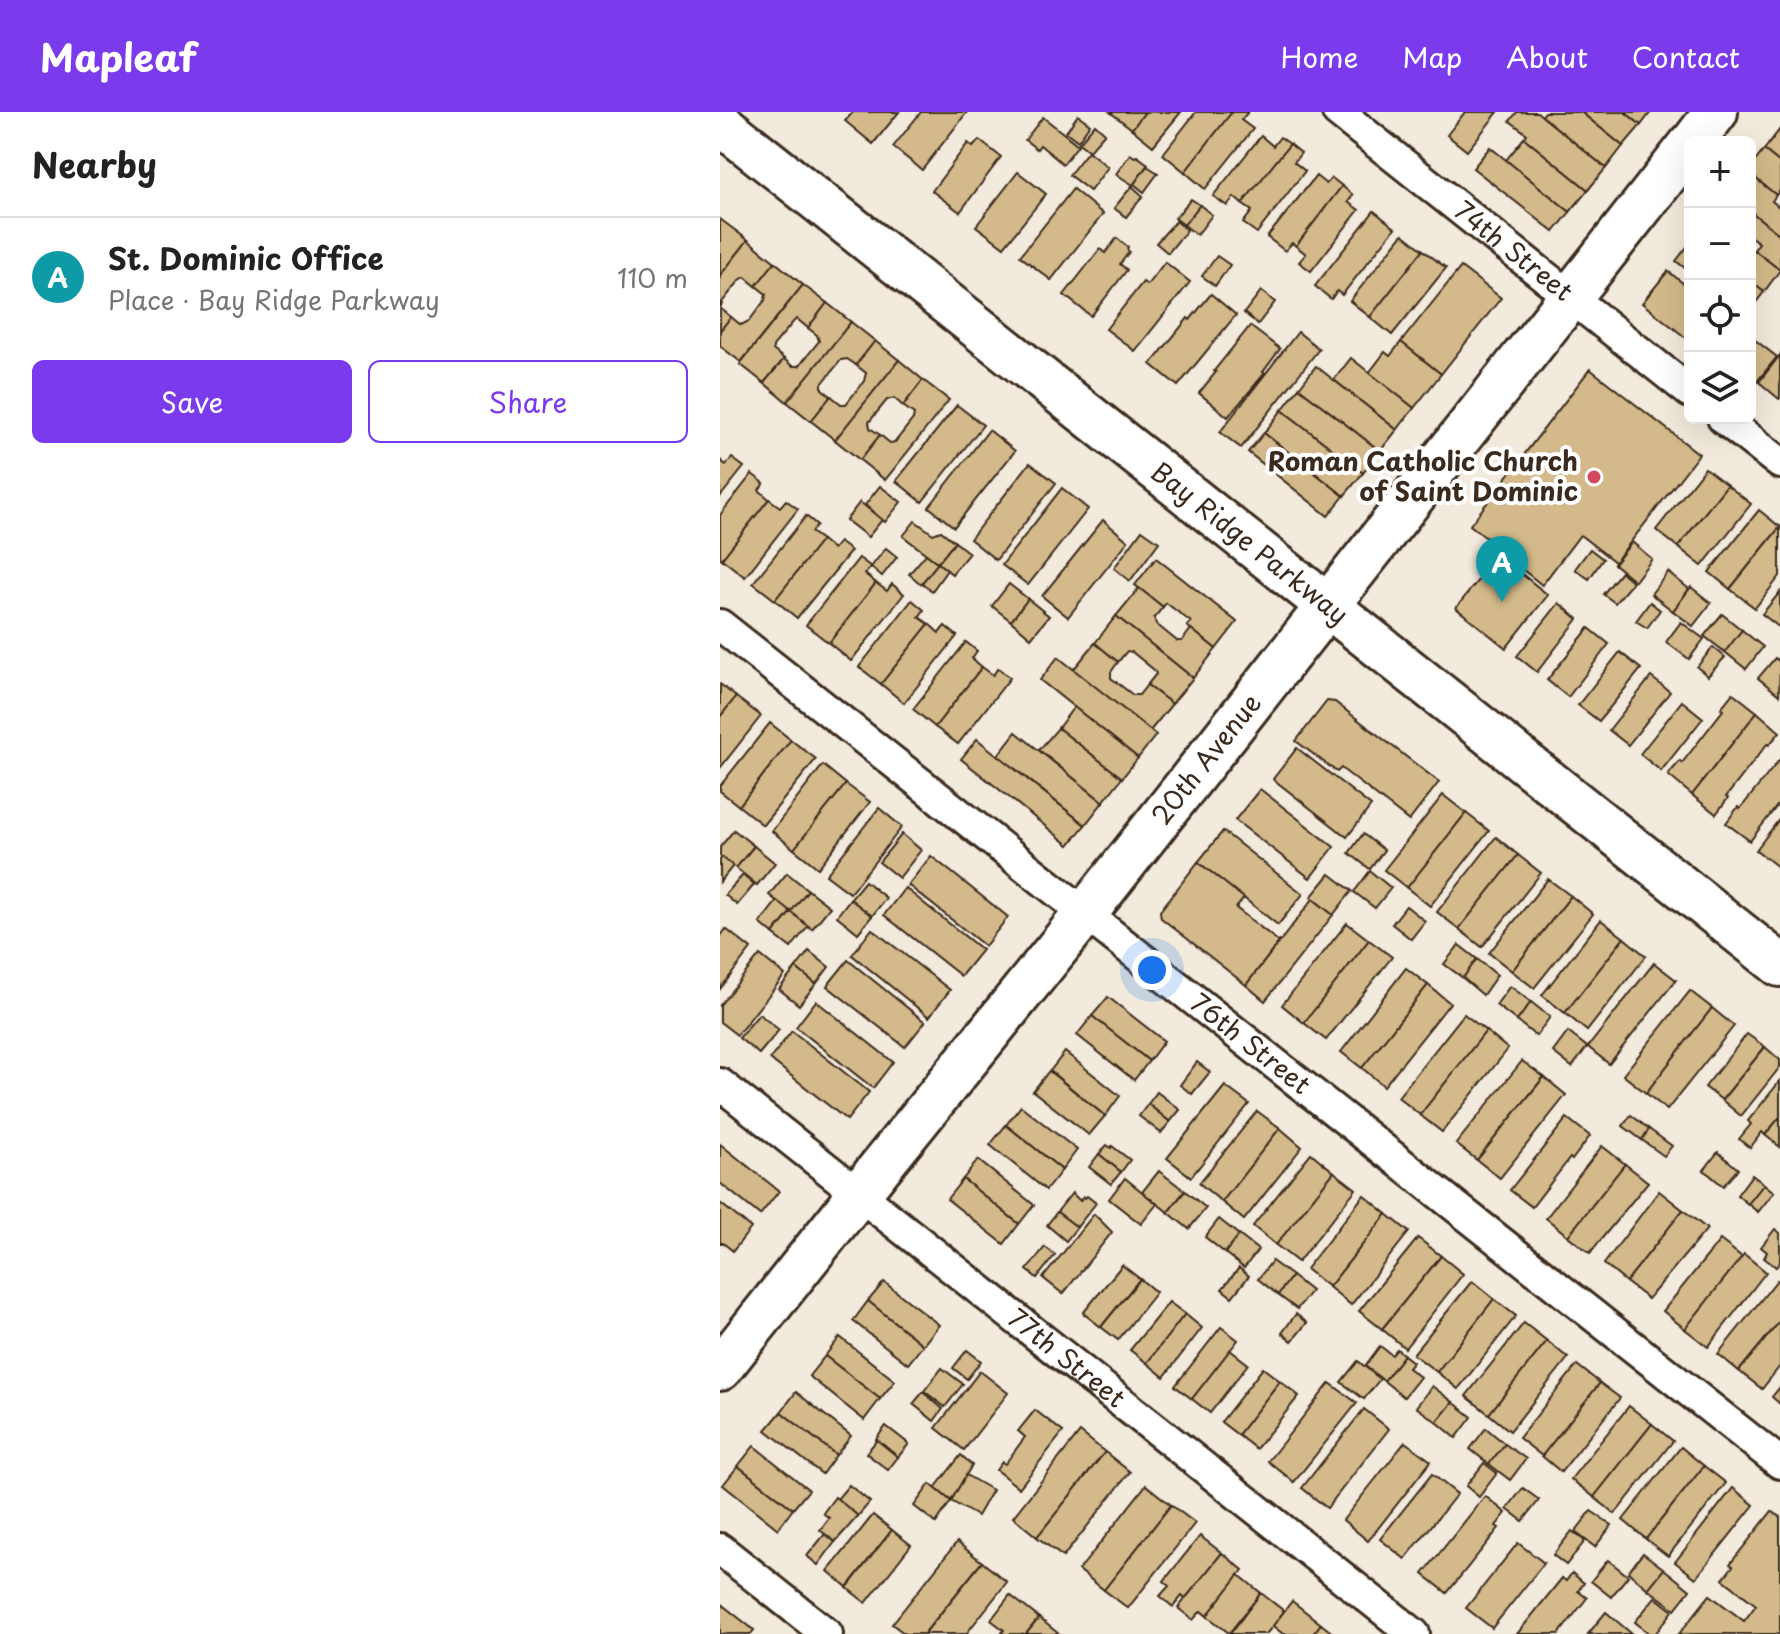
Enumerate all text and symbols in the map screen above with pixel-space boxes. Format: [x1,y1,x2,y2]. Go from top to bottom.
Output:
text: Mapleaf [40,28,197,85]
text: Home [1280,35,1358,78]
text: Map [1402,35,1462,78]
text: About [1506,35,1588,78]
text: Contact [1632,35,1740,78]
map controls [1684,136,1756,424]
button: + [1684,136,1756,208]
text: Nearby [32,138,157,190]
street label: 74th Street [1447,191,1582,310]
button: − [1684,208,1756,280]
text: St. Dominic Office [108,235,384,280]
text: A [48,258,68,297]
text: 110 m [617,258,688,297]
text: Place · Bay Ridge Parkway [108,280,440,319]
button: locate [1684,280,1756,352]
button: layers [1684,352,1756,424]
button: Save [32,360,352,443]
button: Share [368,360,688,443]
place label: Roman Catholic Church of Saint Dominic [1268,441,1578,510]
street label: Bay Ridge Parkway [1143,452,1357,633]
marker: Roman Catholic Church of Saint Dominic [1585,468,1603,486]
pin: A [1476,536,1528,602]
street label: 20th Avenue [1141,684,1270,833]
your location [1132,950,1172,990]
street label: 76th Street [1183,983,1320,1103]
street label: 77th Street [1000,1298,1135,1416]

